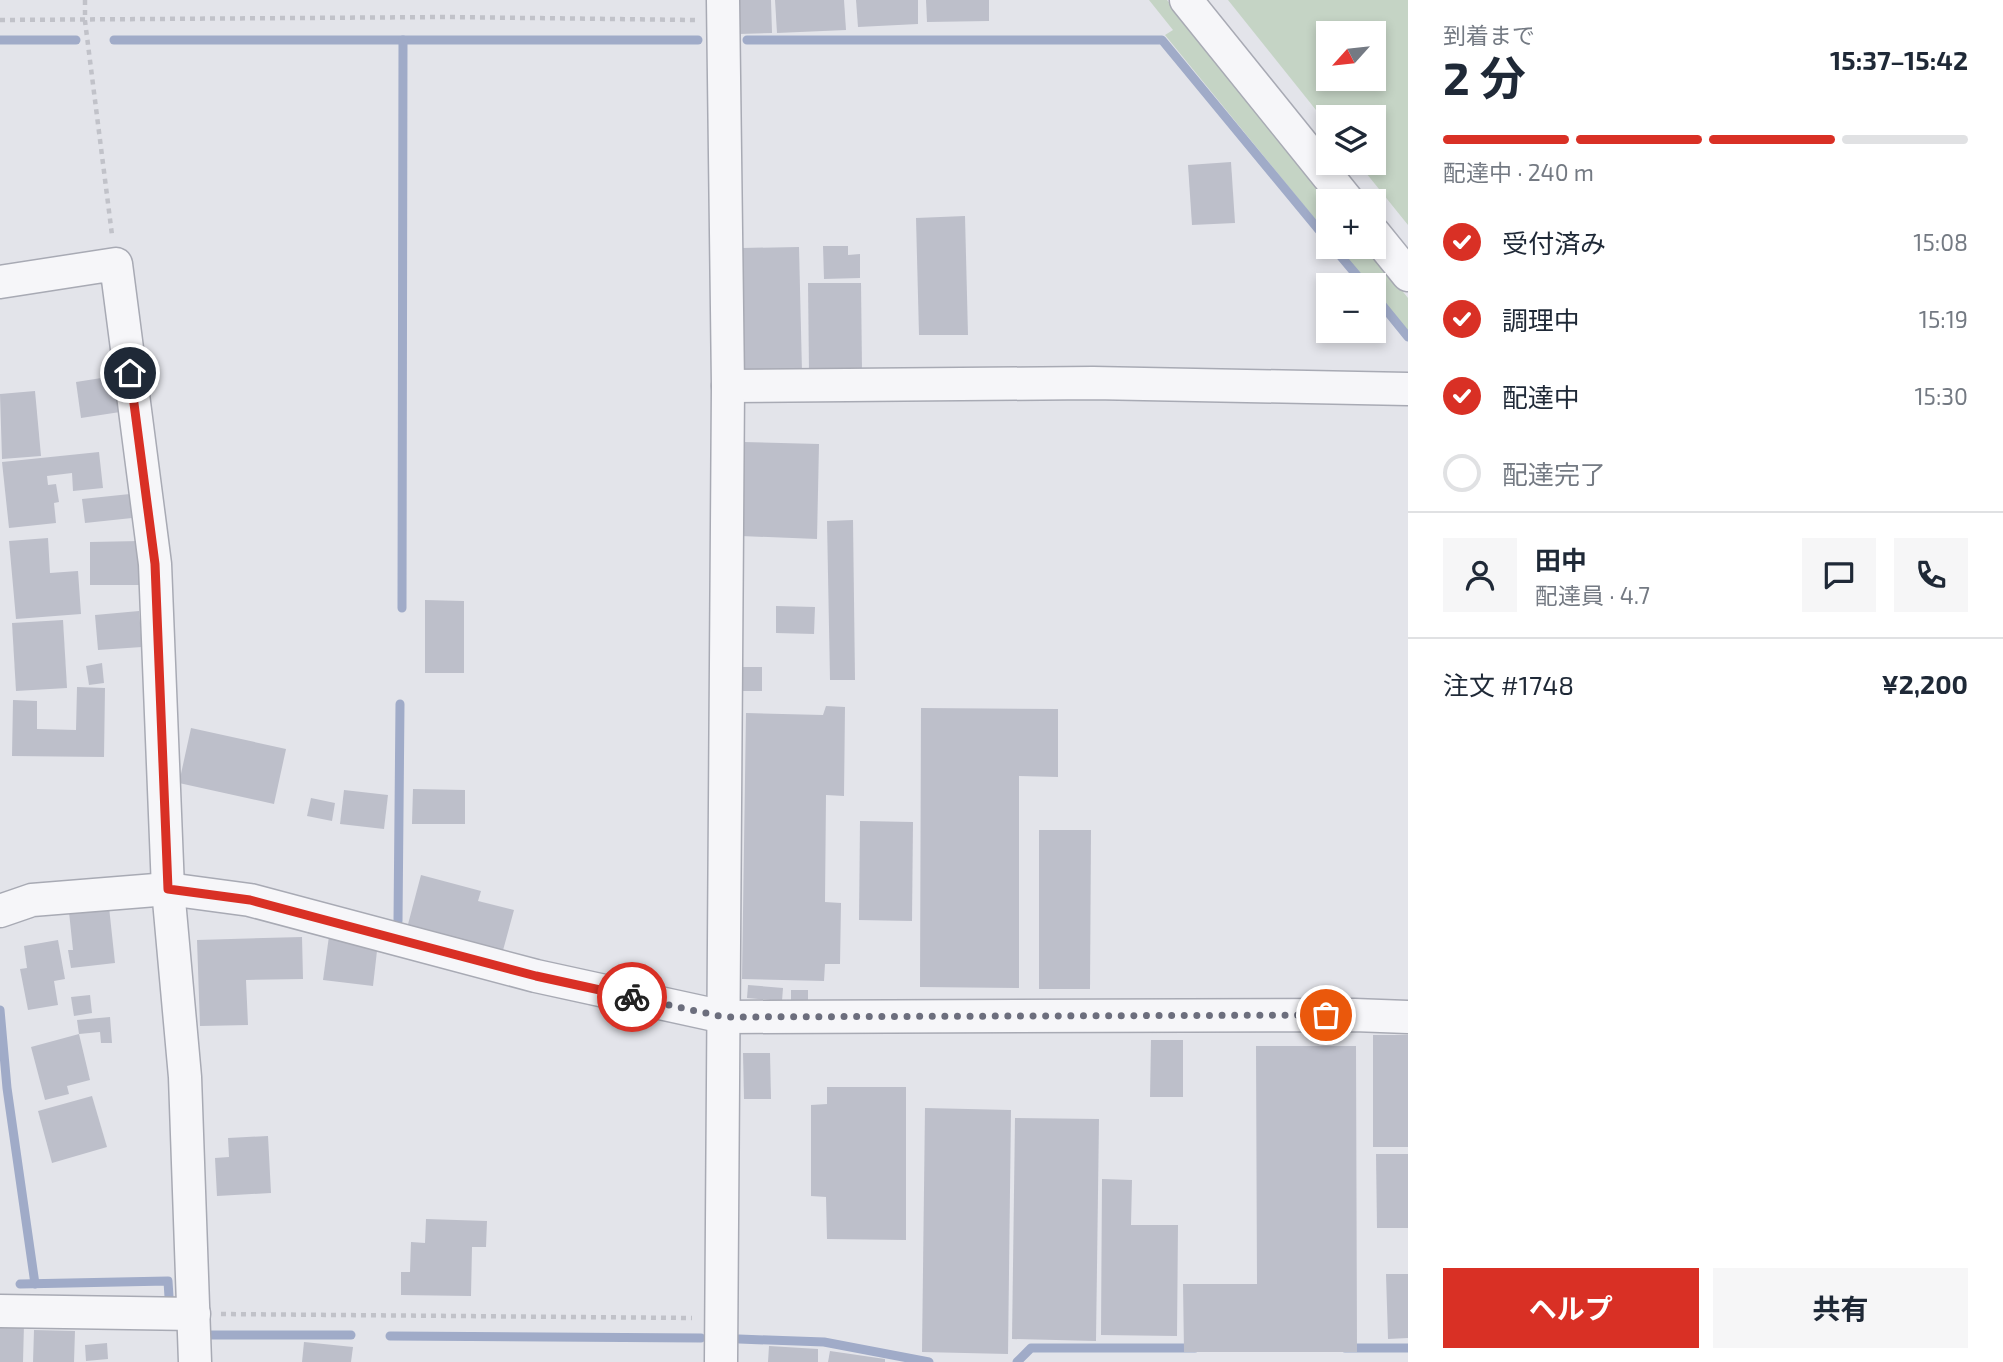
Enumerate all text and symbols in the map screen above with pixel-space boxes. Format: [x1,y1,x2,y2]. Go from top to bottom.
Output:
north arrow [1316,21,1386,91]
map controls [1316,21,1386,343]
text: 到着まで [1443,21,1535,49]
text: 15:37–15:42 [1830,44,1968,75]
text: 2 分 [1443,49,1526,104]
button: layers [1316,105,1386,175]
text: 配達中 · 240 m [1443,158,1594,186]
button: + [1316,189,1386,259]
icon: check [1443,223,1481,261]
text: 受付済み [1502,227,1606,258]
text: 15:08 [1913,228,1968,256]
button: − [1316,273,1386,343]
icon: check [1443,300,1481,338]
text: 調理中 [1502,304,1580,335]
text: 15:19 [1919,305,1968,333]
pin [100,343,160,403]
icon: home [111,354,149,392]
icon: check [1443,377,1481,415]
text: 配達中 [1502,381,1580,412]
text: 15:30 [1914,382,1968,410]
text: 配達完了 [1502,458,1606,489]
button: person [1443,538,1517,612]
button: chat [1802,538,1876,612]
button: phone [1894,538,1968,612]
text: 田中 [1535,544,1587,575]
text: 配達員 · 4.7 [1535,581,1650,609]
text: ¥2,200 [1881,668,1968,699]
text: 注文 #1748 [1443,669,1574,700]
courier [597,962,667,1032]
icon: bike [613,978,651,1016]
pin [1296,985,1356,1045]
icon: bag [1307,996,1345,1034]
button: ヘルプ [1443,1268,1699,1348]
button: 共有 [1713,1268,1968,1348]

